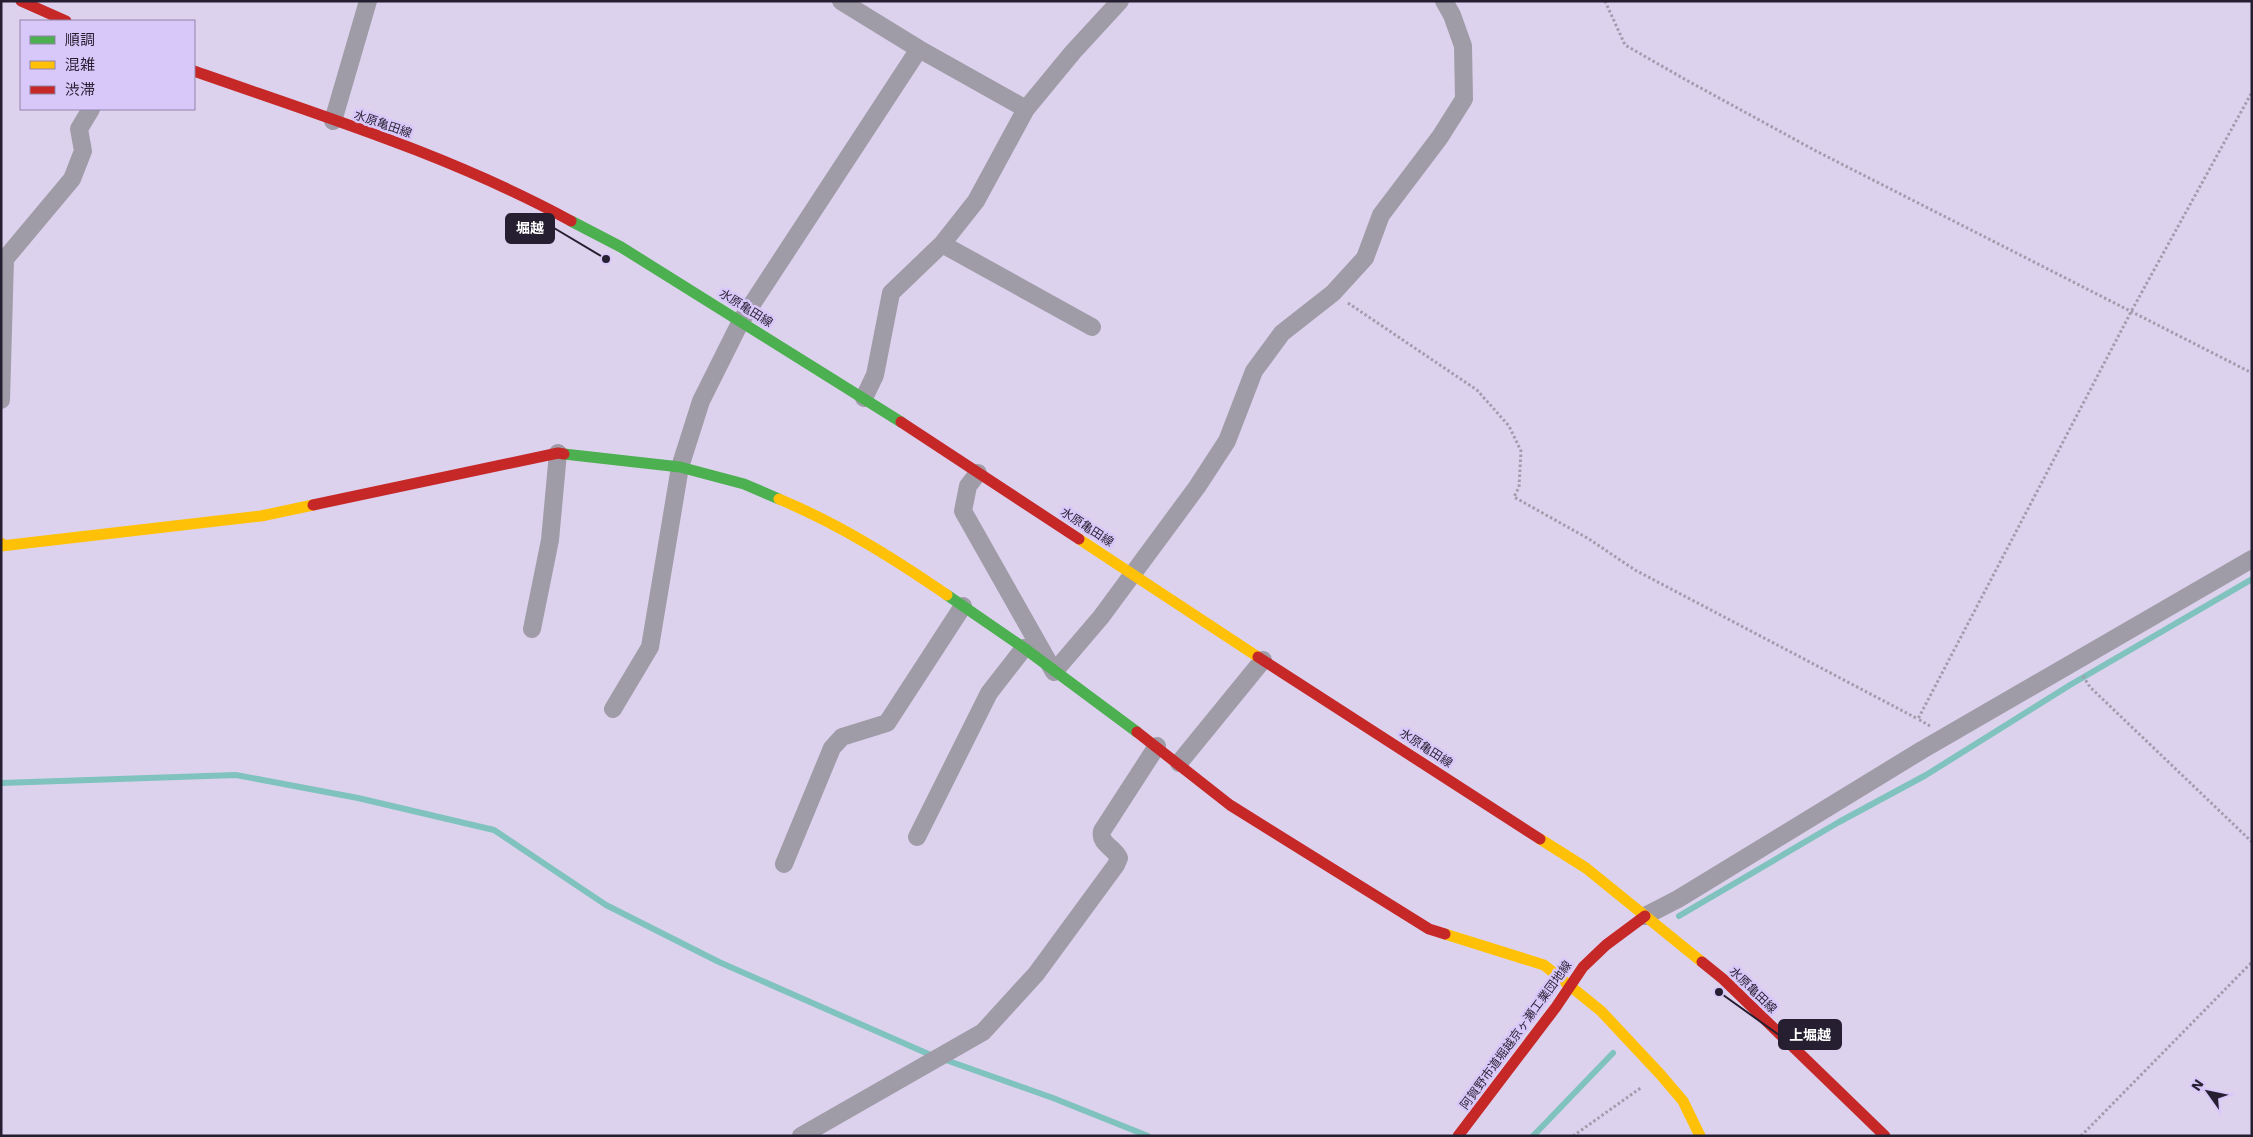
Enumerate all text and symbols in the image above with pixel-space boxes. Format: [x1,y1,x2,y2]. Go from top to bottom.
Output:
legend [20,20,195,110]
text: 順調 [65,31,95,49]
text: 混雑 [65,56,95,74]
text: 渋滞 [65,81,95,99]
street label: 水原亀田線 [352,108,414,140]
callout: 堀越 [506,214,554,243]
text: 堀越 [516,220,544,236]
street label: 水原亀田線 [717,286,775,330]
street label: 水原亀田線 [1058,505,1116,549]
street label: 水原亀田線 [1397,726,1455,770]
street label: 阿賀野市道堀越京ヶ瀬工業団地線 [1457,958,1575,1112]
street label: 水原亀田線 [1727,964,1779,1016]
callout: 上堀越 [1779,1020,1841,1049]
text: 上堀越 [1789,1027,1831,1043]
north arrow [2183,1067,2233,1117]
text: N [2188,1076,2207,1094]

